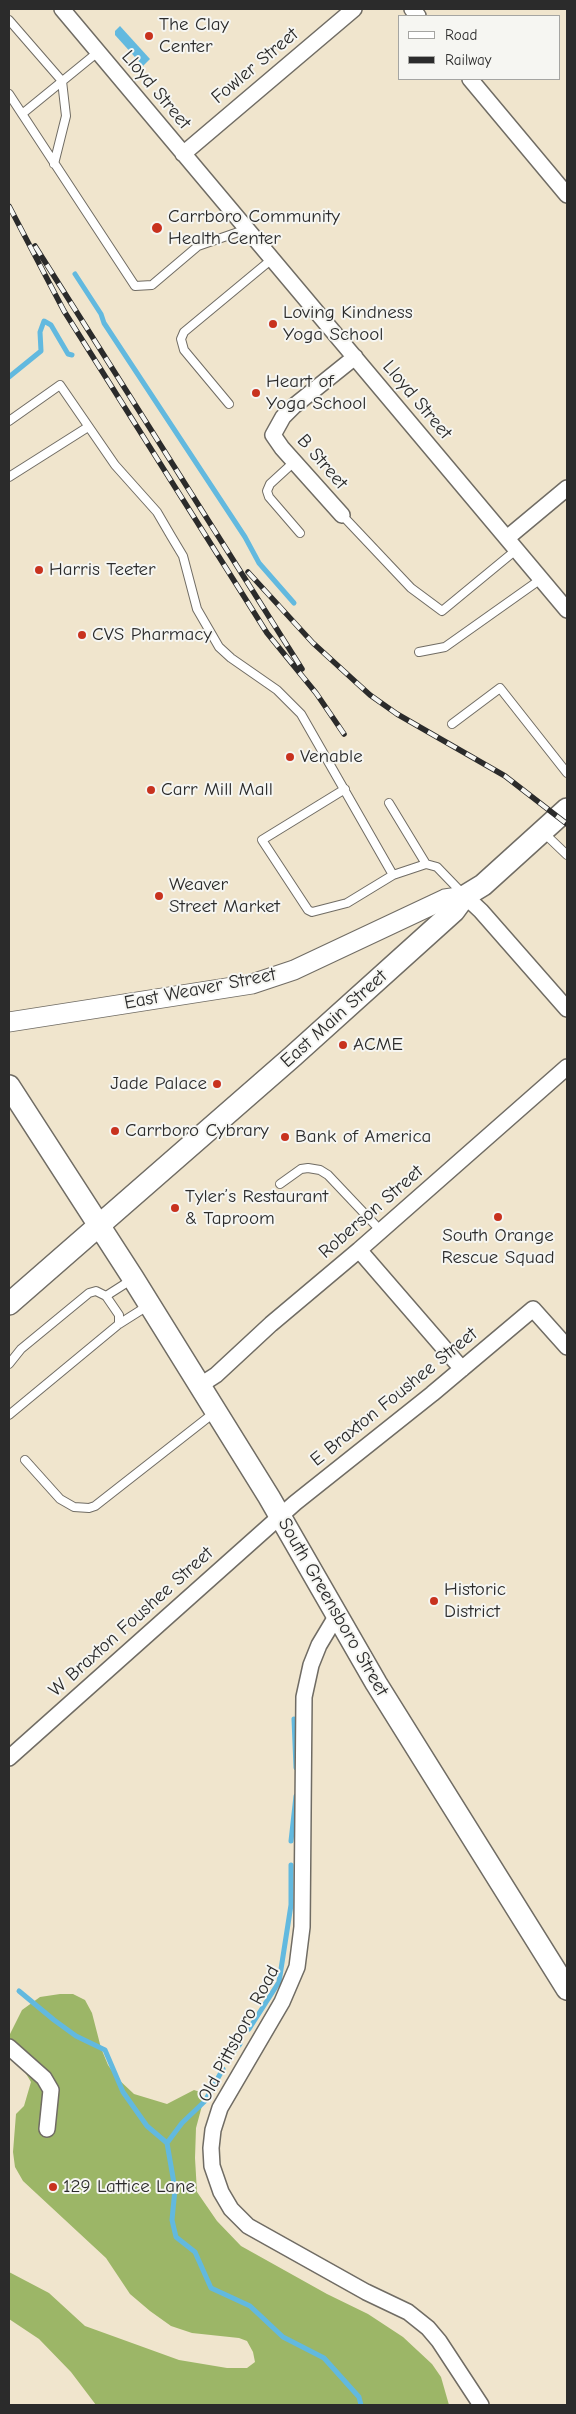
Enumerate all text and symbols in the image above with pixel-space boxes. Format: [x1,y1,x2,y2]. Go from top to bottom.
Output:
place label: The Clay Center [159,14,229,58]
legend [398,15,561,80]
street label: Fowler Street [207,23,303,109]
text: Road [445,26,477,44]
marker: The Clay Center [143,30,155,42]
street label: Lloyd Street [116,46,196,134]
text: Railway [445,51,491,69]
place label: Carrboro Community Health Center [168,206,340,250]
marker: Carrboro Community Health Center [150,221,164,235]
place label: Loving Kindness Yoga School [283,302,413,346]
marker: Loving Kindness Yoga School [267,318,279,330]
street label: Lloyd Street [377,356,457,444]
place label: Heart of Yoga School [266,371,367,415]
marker: Heart of Yoga School [250,387,262,399]
street label: B Street [292,430,352,494]
place label: Harris Teeter [49,559,156,581]
marker: Harris Teeter [33,564,45,576]
place label: CVS Pharmacy [92,624,212,646]
marker: CVS Pharmacy [76,629,88,641]
place label: Venable [300,746,363,768]
marker: Venable [284,751,296,763]
place label: Carr Mill Mall [161,779,273,801]
marker: Carr Mill Mall [145,784,157,796]
place label: Weaver Street Market [169,874,280,918]
marker: Weaver Street Market [153,890,165,902]
street label: East Weaver Street [122,963,278,1015]
street label: East Main Street [276,965,392,1073]
place label: ACME [353,1034,403,1056]
marker: ACME [337,1039,349,1051]
place label: Jade Palace [110,1073,207,1095]
marker: Jade Palace [211,1078,223,1090]
place label: Carrboro Cybrary [125,1120,269,1142]
marker: Carrboro Cybrary [109,1125,121,1137]
place label: Bank of America [295,1126,431,1148]
marker: Bank of America [279,1131,291,1143]
street label: Roberson Street [314,1161,428,1263]
place label: Tyler’s Restaurant & Taproom [185,1186,328,1230]
marker: Tyler’s Restaurant & Taproom [169,1202,181,1214]
marker: South Orange Rescue Squad [492,1211,504,1223]
place label: South Orange Rescue Squad [441,1225,555,1269]
street label: E Braxton Foushee Street [306,1323,482,1471]
street label: South Greensboro Street [273,1514,393,1700]
street label: W Braxton Foushee Street [44,1542,218,1702]
place label: Historic District [444,1579,506,1623]
marker: Historic District [428,1595,440,1607]
street label: Old Pittsboro Road [193,1962,285,2106]
place label: 129 Lattice Lane [63,2176,195,2198]
marker: 129 Lattice Lane [47,2181,59,2193]

